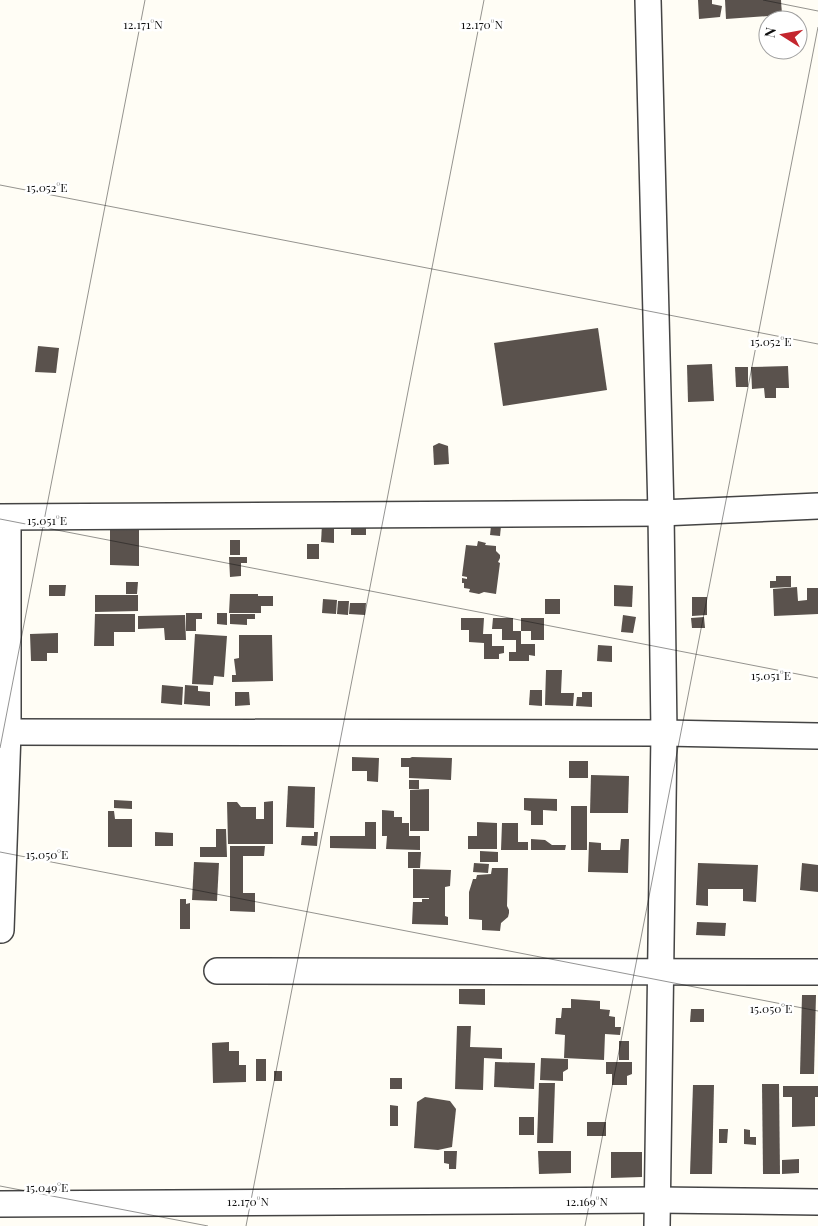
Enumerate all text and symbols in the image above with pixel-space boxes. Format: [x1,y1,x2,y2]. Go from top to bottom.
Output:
north arrow [758,10,808,60]
text: 12.171°N [123,16,163,32]
text: 12.170°N [461,16,503,32]
text: N [759,26,780,39]
text: 15.052°E [26,179,68,195]
text: 15.052°E [750,333,792,349]
text: 15.051°E [27,512,67,528]
text: 15.051°E [751,667,791,683]
text: 15.050°E [26,846,68,862]
text: 15.050°E [750,1000,792,1016]
text: 15.049°E [26,1179,68,1195]
text: 12.170°N [227,1193,269,1209]
text: 12.169°N [566,1193,609,1209]

